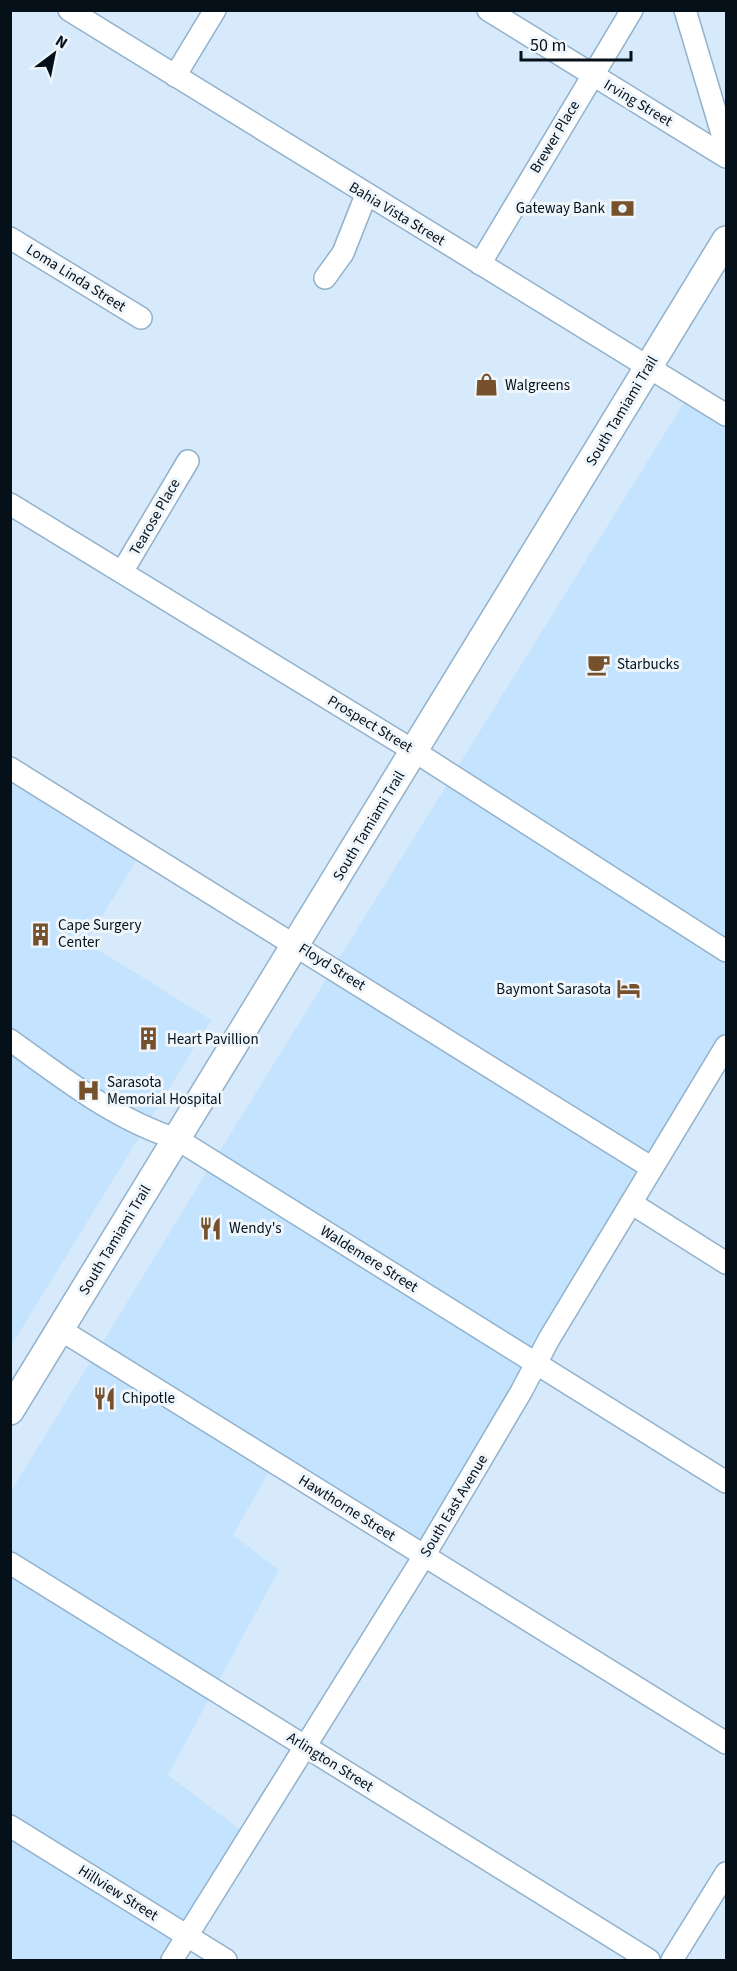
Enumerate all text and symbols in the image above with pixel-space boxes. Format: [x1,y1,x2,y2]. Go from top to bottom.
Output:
north arrow [24,24,84,84]
scale bar [521,24,630,62]
text: N [51,30,72,54]
text: 50 m [530,33,566,58]
street label: Irving Street [600,74,676,132]
street label: Brewer Place [525,97,585,177]
street label: Bahia Vista Street [345,177,449,251]
bank icon: Gateway Bank [610,195,636,221]
place label: Gateway Bank [516,198,606,219]
street label: Loma Linda Street [22,239,130,317]
street label: South Tamiami Trail [581,352,663,470]
shop icon: Walgreens [474,372,500,398]
place label: Walgreens [505,375,570,396]
street label: Tearose Place [125,475,185,559]
cafe icon: Starbucks [586,651,612,677]
place label: Starbucks [617,654,679,675]
street label: Prospect Street [323,690,417,758]
street label: South Tamiami Trail [328,767,410,885]
place label: Cape Surgery Center [58,915,142,953]
building icon: Cape Surgery Center [27,921,53,947]
street label: Floyd Street [295,938,369,996]
hotel icon: Baymont Sarasota [616,976,642,1002]
place label: Baymont Sarasota [496,979,611,1000]
building icon: Heart Pavillion [136,1026,162,1052]
place label: Heart Pavillion [167,1029,259,1050]
place label: Sarasota Memorial Hospital [107,1072,222,1110]
hospital icon: Sarasota Memorial Hospital [76,1078,102,1104]
street label: South Tamiami Trail [74,1181,156,1299]
restaurant icon: Wendy's [198,1215,224,1241]
place label: Wendy's [229,1218,282,1239]
street label: Waldemere Street [316,1221,422,1297]
restaurant icon: Chipotle [91,1385,117,1411]
place label: Chipotle [122,1388,175,1409]
street label: South East Avenue [415,1451,493,1561]
street label: Hawthorne Street [294,1470,400,1546]
street label: Arlington Street [283,1727,377,1797]
street label: Hillview Street [74,1860,162,1926]

